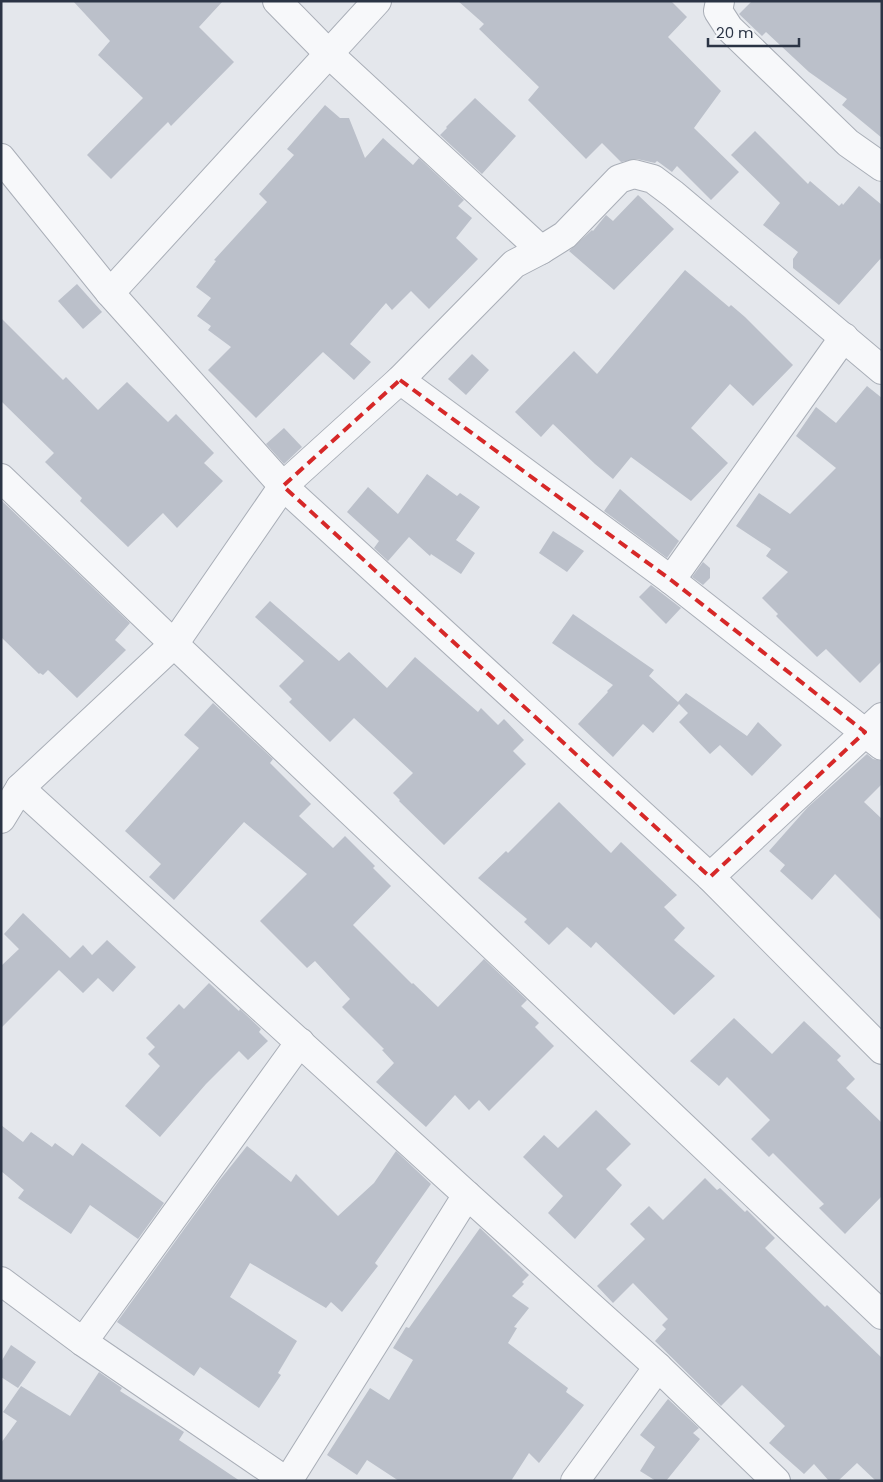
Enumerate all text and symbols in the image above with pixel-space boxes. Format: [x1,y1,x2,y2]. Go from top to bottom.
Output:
scale bar [708,15,799,47]
text: 20 m [716,22,754,43]

